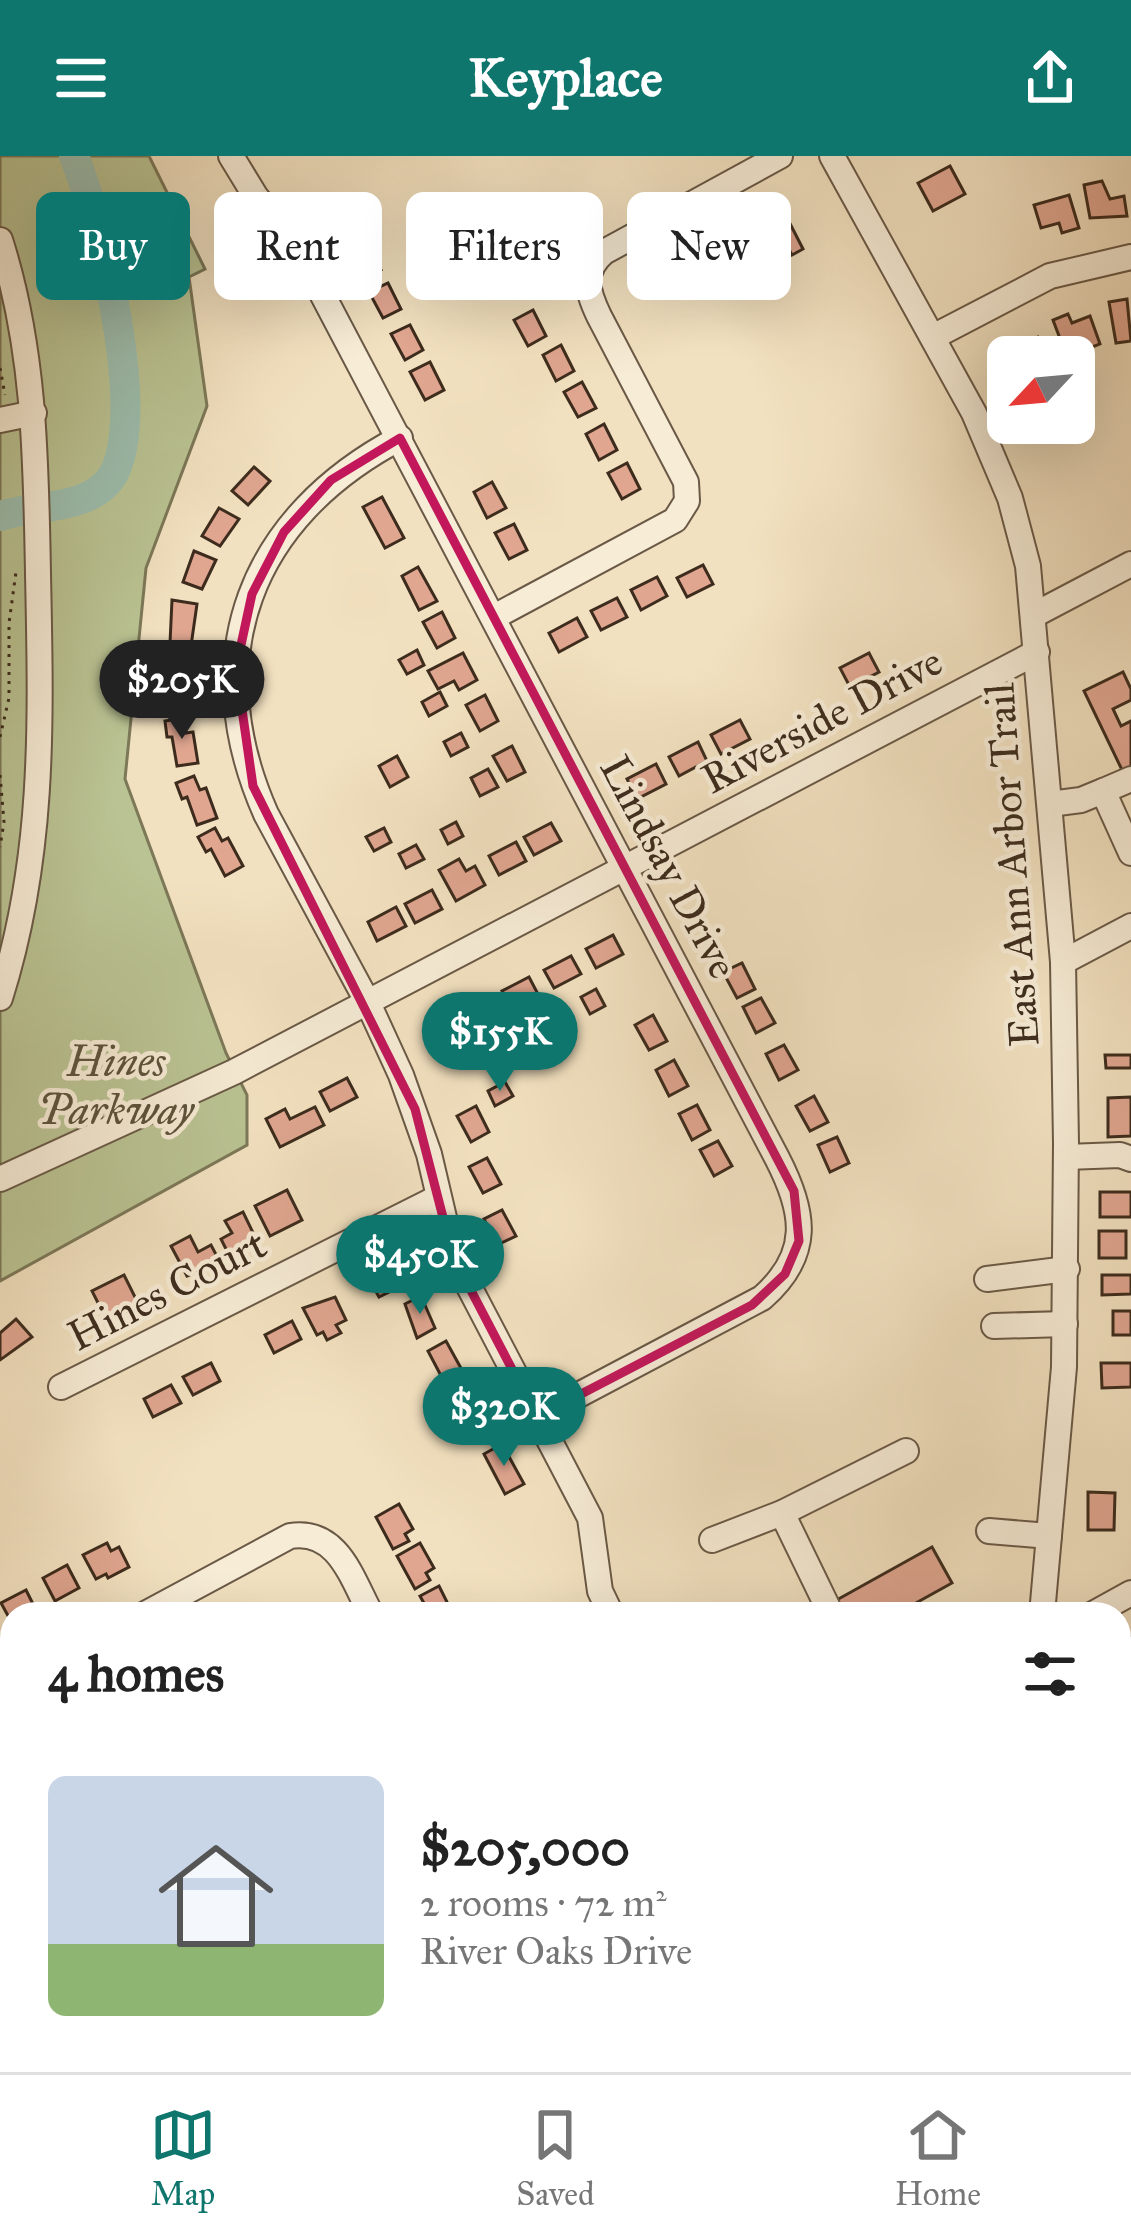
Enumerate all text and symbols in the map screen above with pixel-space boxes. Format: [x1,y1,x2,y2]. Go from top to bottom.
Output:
icon: menu [48,45,114,111]
text: Keyplace [468,45,663,111]
icon: share [1017,45,1083,111]
chip: Buy [36,192,190,300]
chip: Rent [214,192,382,300]
chip: Filters [406,192,603,300]
chip: New [627,192,791,300]
north arrow [987,336,1095,444]
map controls [987,336,1095,444]
street label: Riverside Drive [693,635,951,805]
pin: $205K [98,640,266,742]
text: $205K [126,655,238,703]
street label: East Ann Arbor Trail [973,681,1051,1049]
street label: Lindsay Drive [589,747,749,987]
pin: $155K [416,992,584,1094]
text: $155K [449,1007,551,1055]
park label: Hines Parkway [38,1036,195,1136]
pin: $450K [336,1215,504,1317]
street label: Hines Court [59,1218,275,1362]
text: $450K [363,1230,477,1278]
pin: $320K [420,1367,588,1469]
text: $320K [450,1382,558,1430]
icon: filters [1017,1641,1083,1707]
text: 4 homes [48,1643,224,1705]
text: $205,000 [420,1817,630,1879]
icon: home [144,1824,288,1968]
text: 2 rooms · 72 m² [420,1879,667,1927]
text: River Oaks Drive [420,1927,692,1975]
tab: Map [150,2102,216,2214]
tab: Saved [516,2102,595,2214]
tab: Home [895,2102,981,2214]

